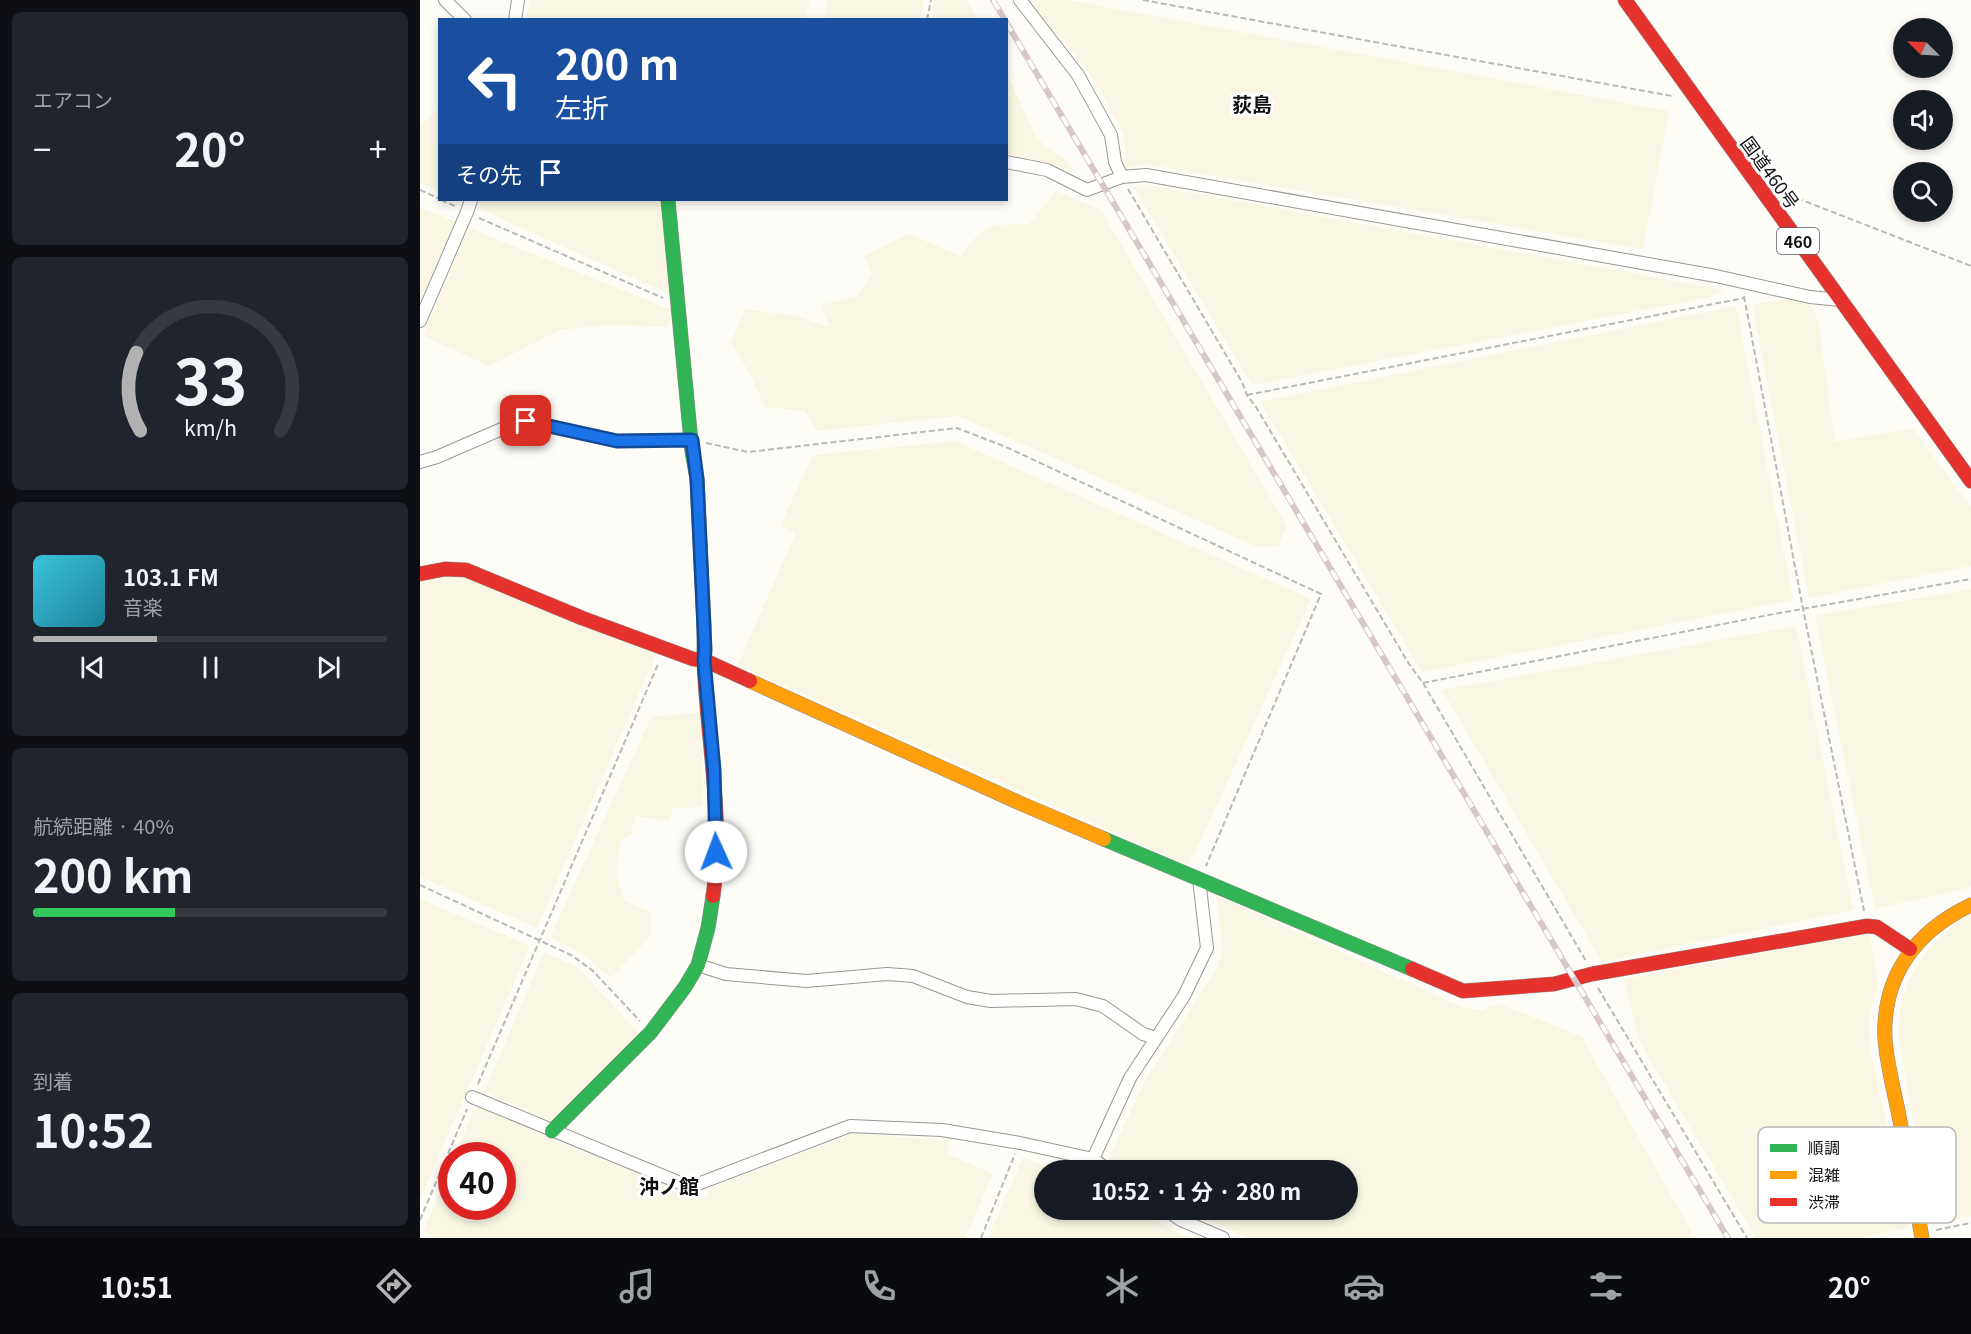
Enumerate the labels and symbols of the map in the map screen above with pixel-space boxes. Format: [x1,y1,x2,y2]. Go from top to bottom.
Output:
north arrow [1893,18,1953,78]
district label: 荻島 [1232,89,1272,118]
street label: 国道460号 [1736,130,1806,214]
road number: 460 [1777,228,1819,254]
pin [500,395,551,446]
position arrow [684,820,748,884]
legend [1758,1127,1956,1223]
text: 順調 [1808,1135,1840,1159]
speed limit sign: 40 [438,1142,516,1220]
text: 混雑 [1808,1162,1840,1186]
district label: 沖ノ館 [639,1171,699,1200]
text: 渋滞 [1808,1189,1840,1213]

